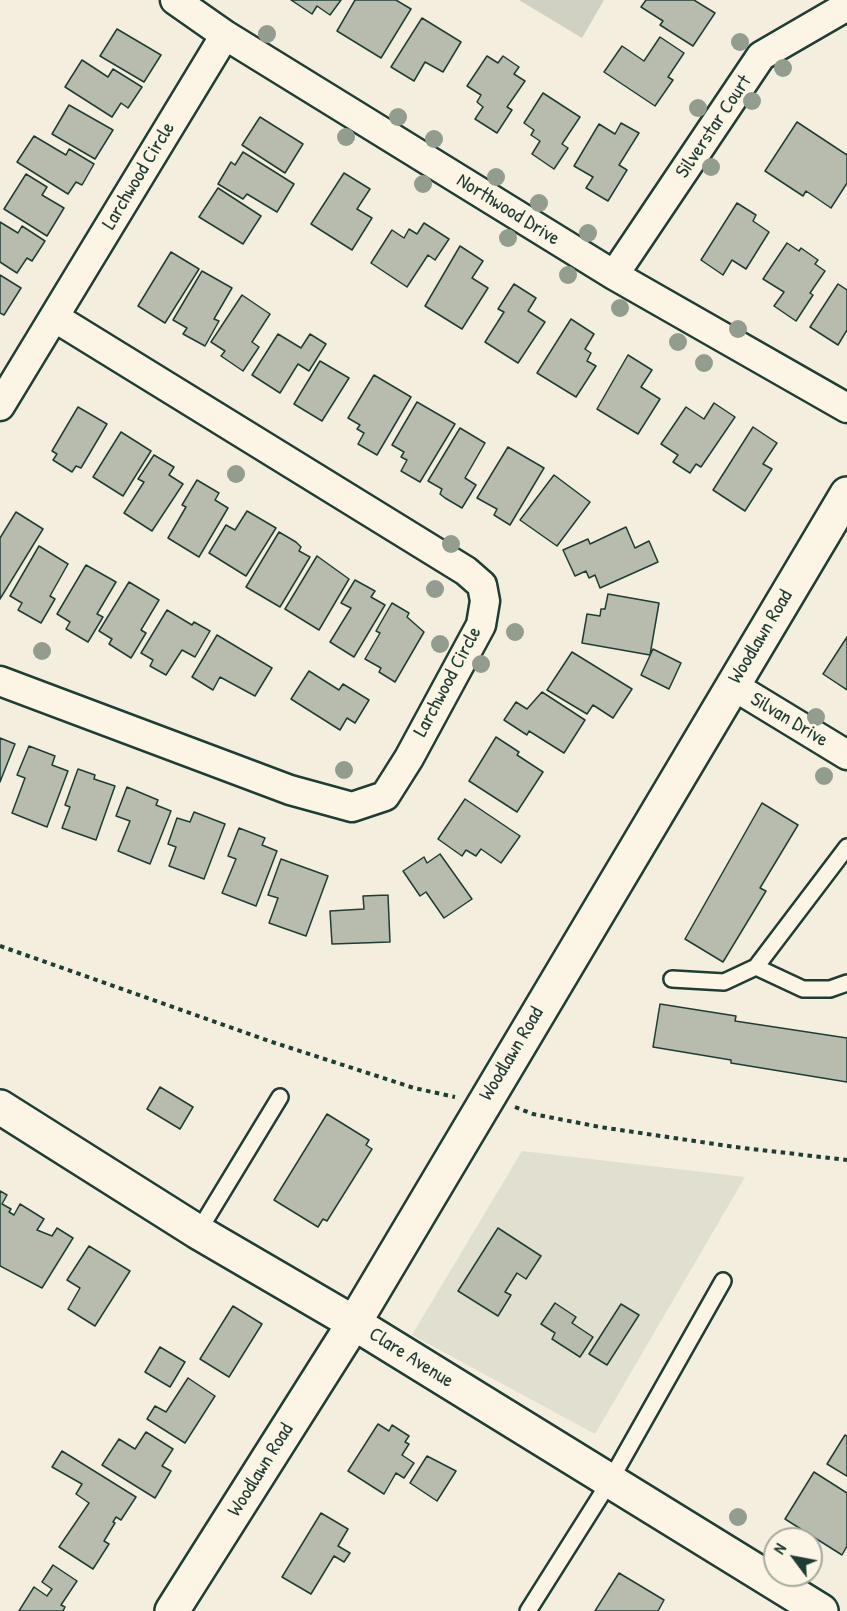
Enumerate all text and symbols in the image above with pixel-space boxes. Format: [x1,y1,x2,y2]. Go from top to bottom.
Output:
street label: Silverstar Court [671,71,757,183]
street label: Larchwood Circle [98,118,180,234]
street label: Northwood Drive [452,169,564,251]
street label: Woodlawn Road [724,586,798,688]
street label: Larchwood Circle [409,623,487,741]
street label: Silvan Drive [746,688,832,752]
street label: Woodlawn Road [475,1003,549,1105]
street label: Clare Avenue [364,1323,458,1393]
street label: Woodlawn Road [223,1419,299,1521]
north arrow [763,1527,823,1587]
text: N [768,1539,791,1558]

